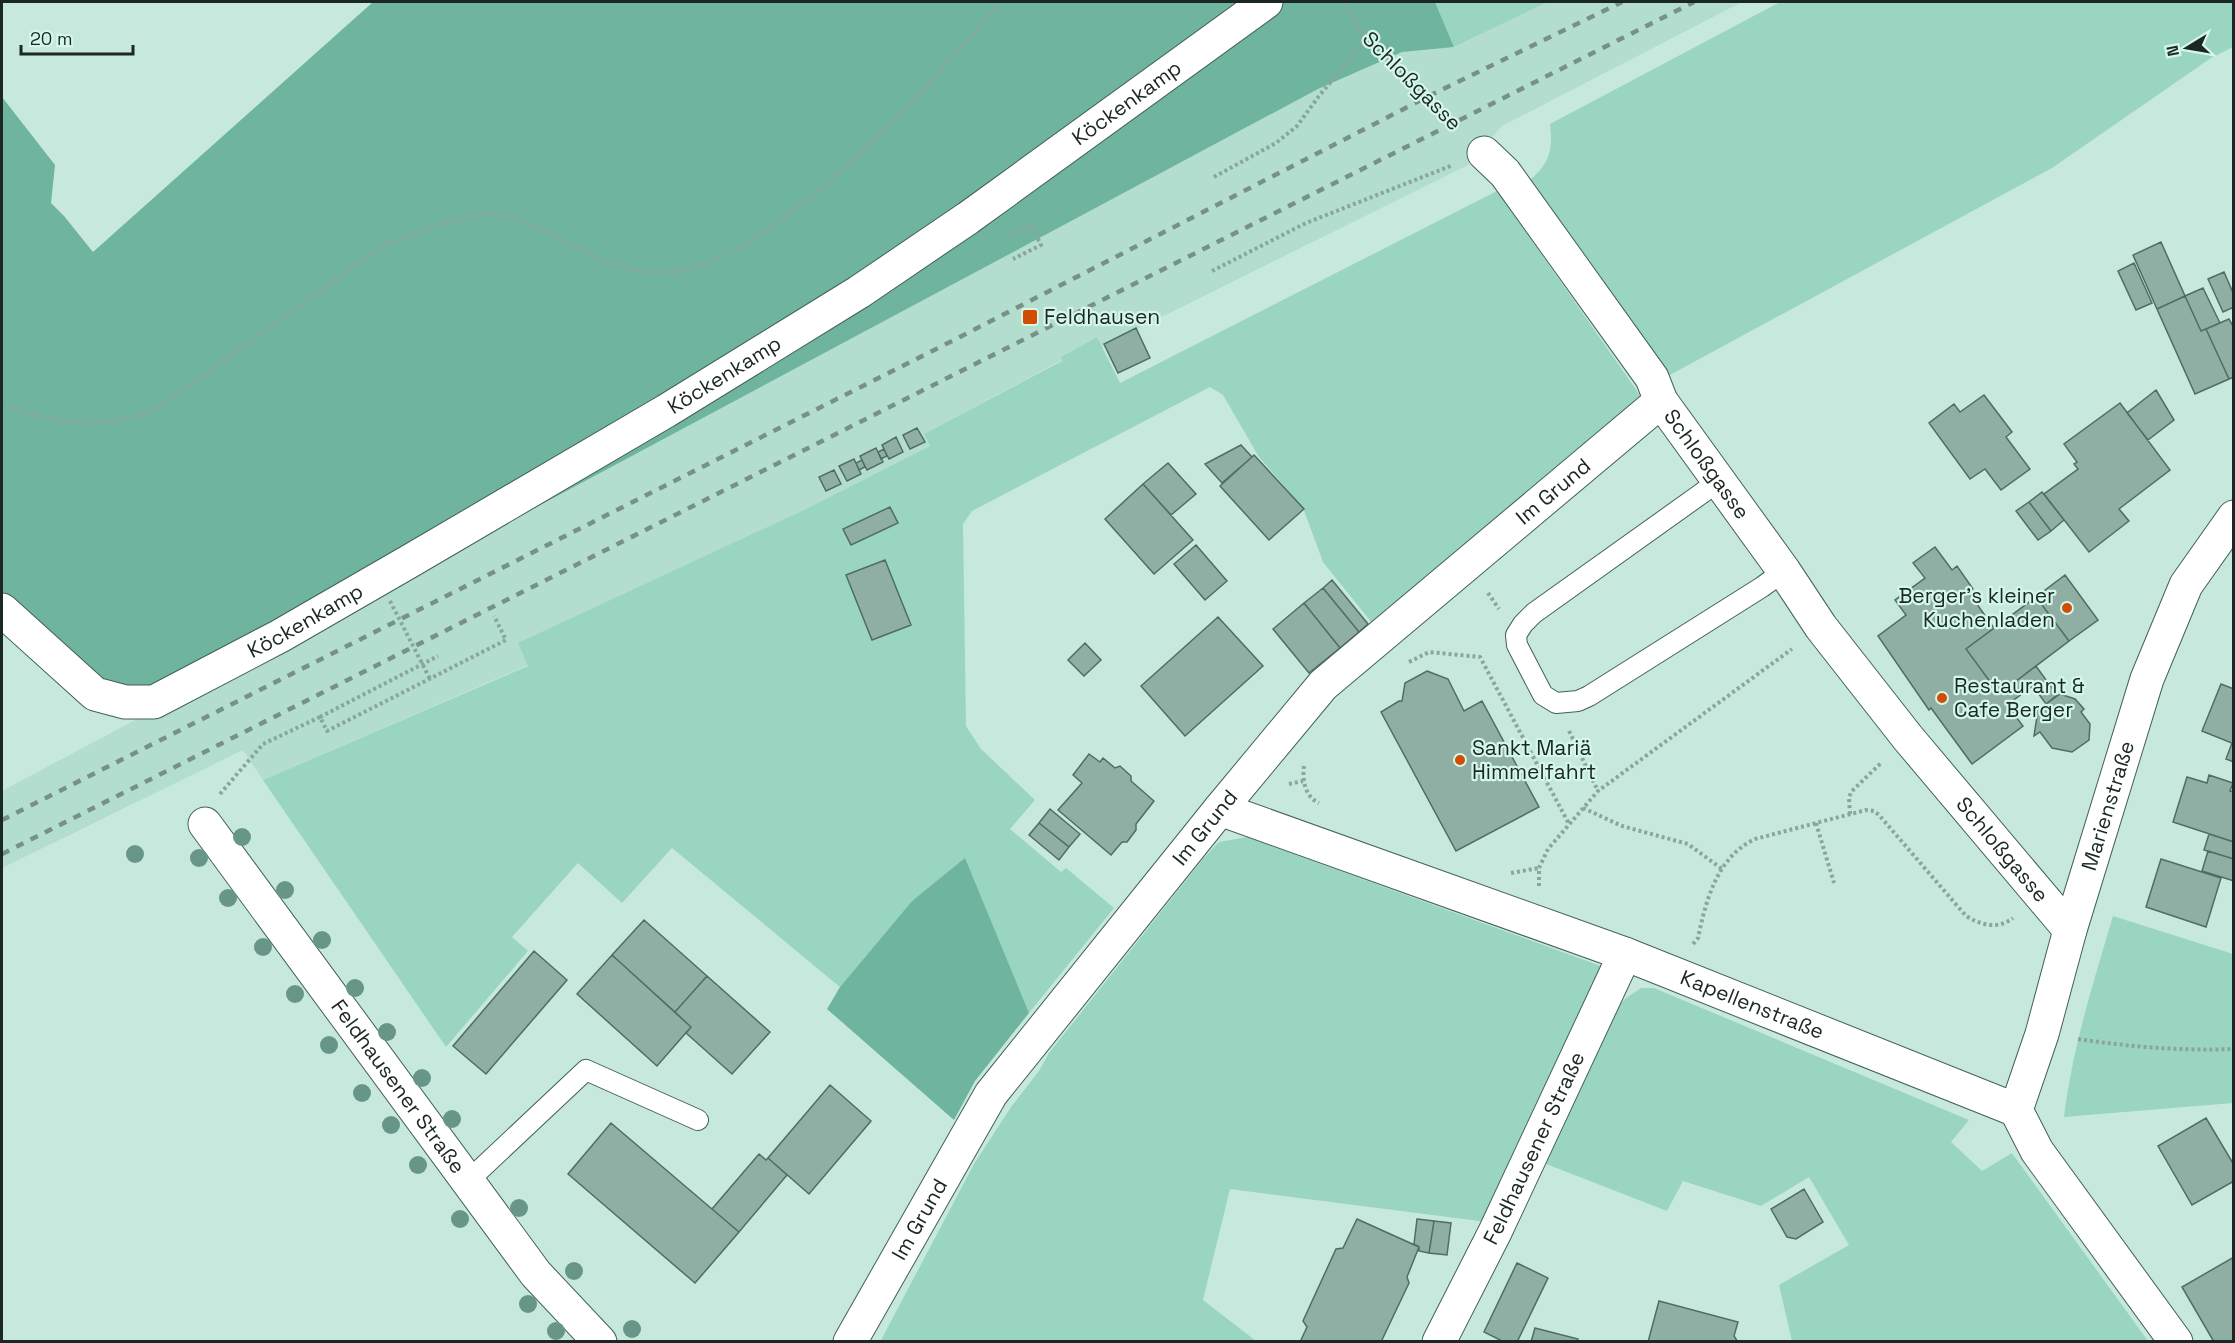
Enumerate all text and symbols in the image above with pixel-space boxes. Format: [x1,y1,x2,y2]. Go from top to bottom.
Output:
scale bar [21,18,134,56]
north arrow [2157,18,2217,78]
street label: Schloßgasse [1357,25,1468,136]
text: 20 m [30,27,73,50]
text: N [2161,43,2184,58]
street label: Köckenkamp [1066,54,1187,151]
place label: Feldhausen [1044,303,1160,330]
marker: Feldhausen [1021,308,1039,326]
street label: Köckenkamp [662,329,786,420]
street label: Schloßgasse [1658,403,1756,524]
street label: Im Grund [1510,452,1596,530]
street label: Köckenkamp [243,577,368,664]
place label: Berger's kleiner Kuchenladen [1898,582,2055,633]
marker: Berger's kleiner Kuchenladen [2060,601,2074,615]
place label: Restaurant & Cafe Berger [1954,672,2085,723]
marker: Restaurant & Cafe Berger [1935,691,1949,705]
place label: Sankt Mariä Himmelfahrt [1472,734,1596,785]
street label: Marienstraße [2075,737,2140,874]
marker: Sankt Mariä Himmelfahrt [1453,753,1467,767]
street label: Im Grund [1166,784,1243,871]
street label: Schloßgasse [1950,791,2055,908]
street label: Kapellenstraße [1677,963,1828,1045]
street label: Feldhausener Straße [326,994,472,1179]
street label: Feldhausener Straße [1477,1047,1590,1249]
street label: Im Grund [885,1174,953,1265]

